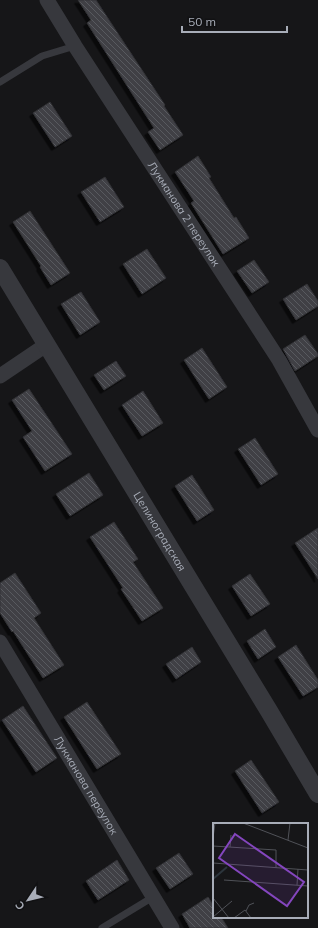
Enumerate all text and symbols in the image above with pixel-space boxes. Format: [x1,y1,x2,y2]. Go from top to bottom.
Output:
scale bar [182,8,287,34]
text: 50 m [188,14,216,29]
street label: Лукманова 2 переулок [145,159,223,269]
street label: Целиноградская [130,489,189,573]
street label: Лукманова переулок [51,733,121,837]
inset map [213,823,308,918]
north arrow [8,880,48,920]
text: С [12,898,28,913]

